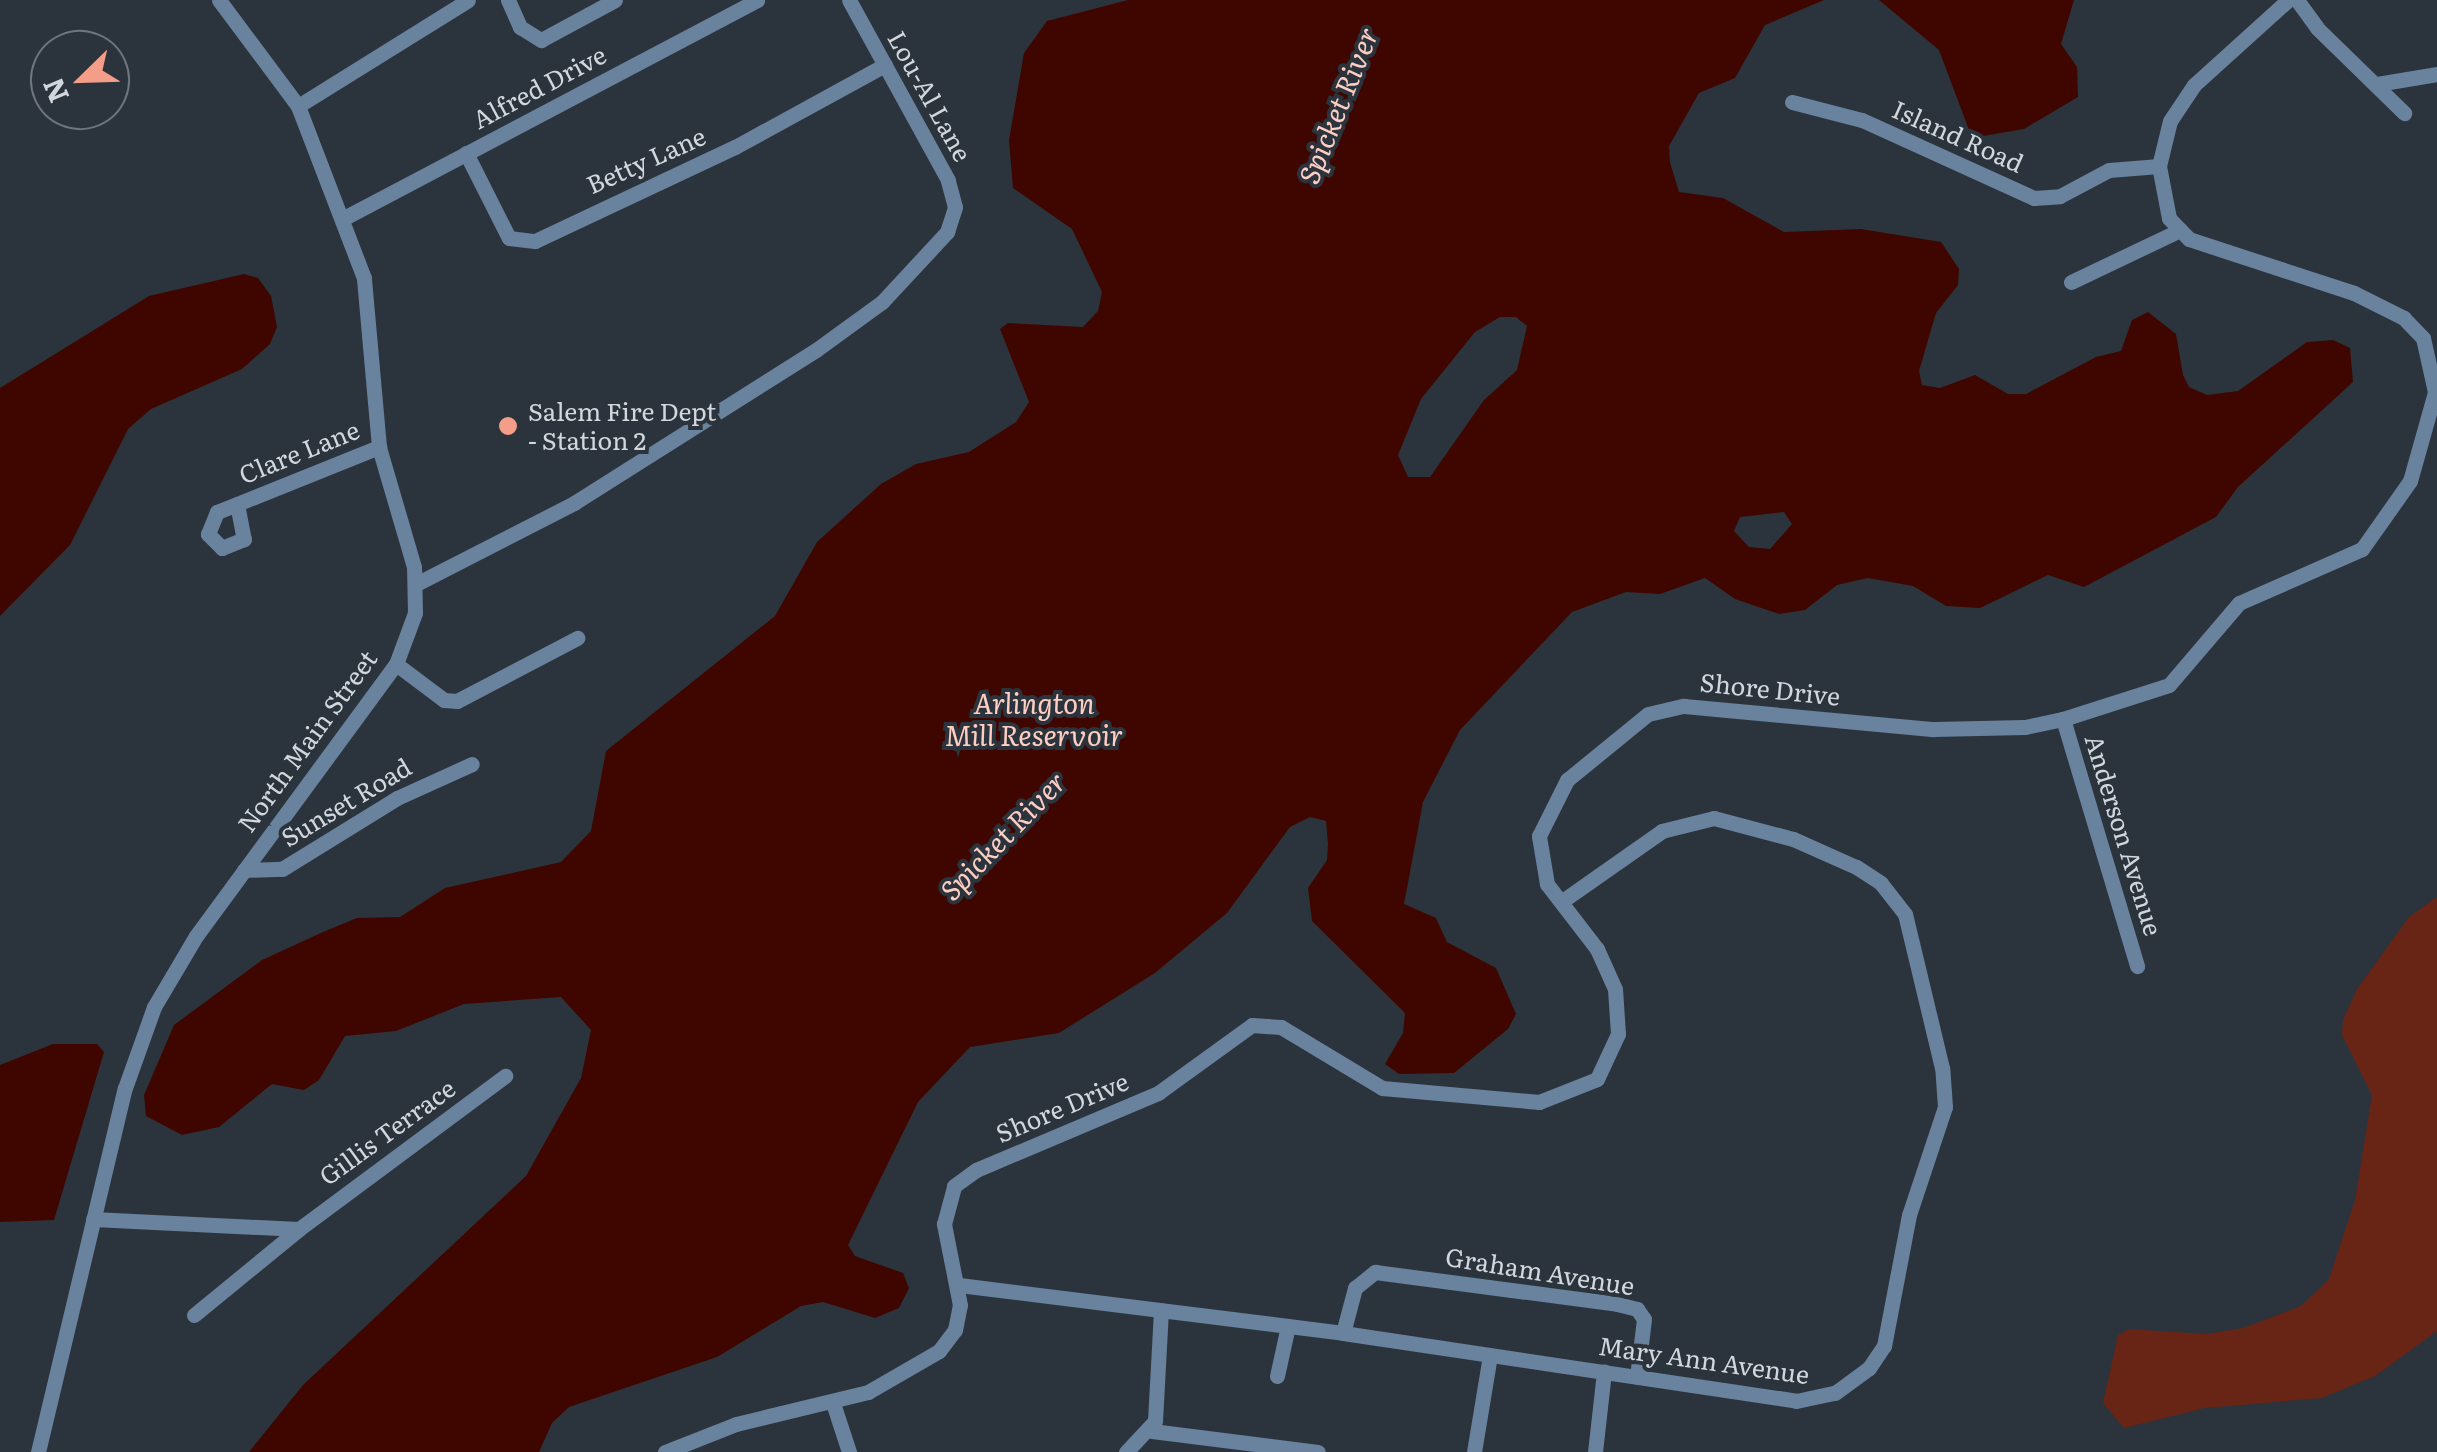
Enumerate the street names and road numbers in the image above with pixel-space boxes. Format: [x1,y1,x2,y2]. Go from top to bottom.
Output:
street label: Lou-Al Lane [882,25,978,167]
street label: Alfred Drive [467,39,611,135]
street label: Island Road [1888,94,2028,178]
street label: Betty Lane [582,120,710,200]
street label: Clare Lane [235,414,363,490]
street label: North Main Street [231,644,383,838]
street label: Shore Drive [1698,667,1842,711]
street label: Anderson Avenue [2079,731,2169,939]
street label: Sunset Road [275,751,417,853]
street label: Shore Drive [991,1066,1133,1148]
street label: Gillis Terrace [313,1073,461,1191]
street label: Graham Avenue [1443,1241,1637,1301]
street label: Mary Ann Avenue [1597,1330,1811,1390]

